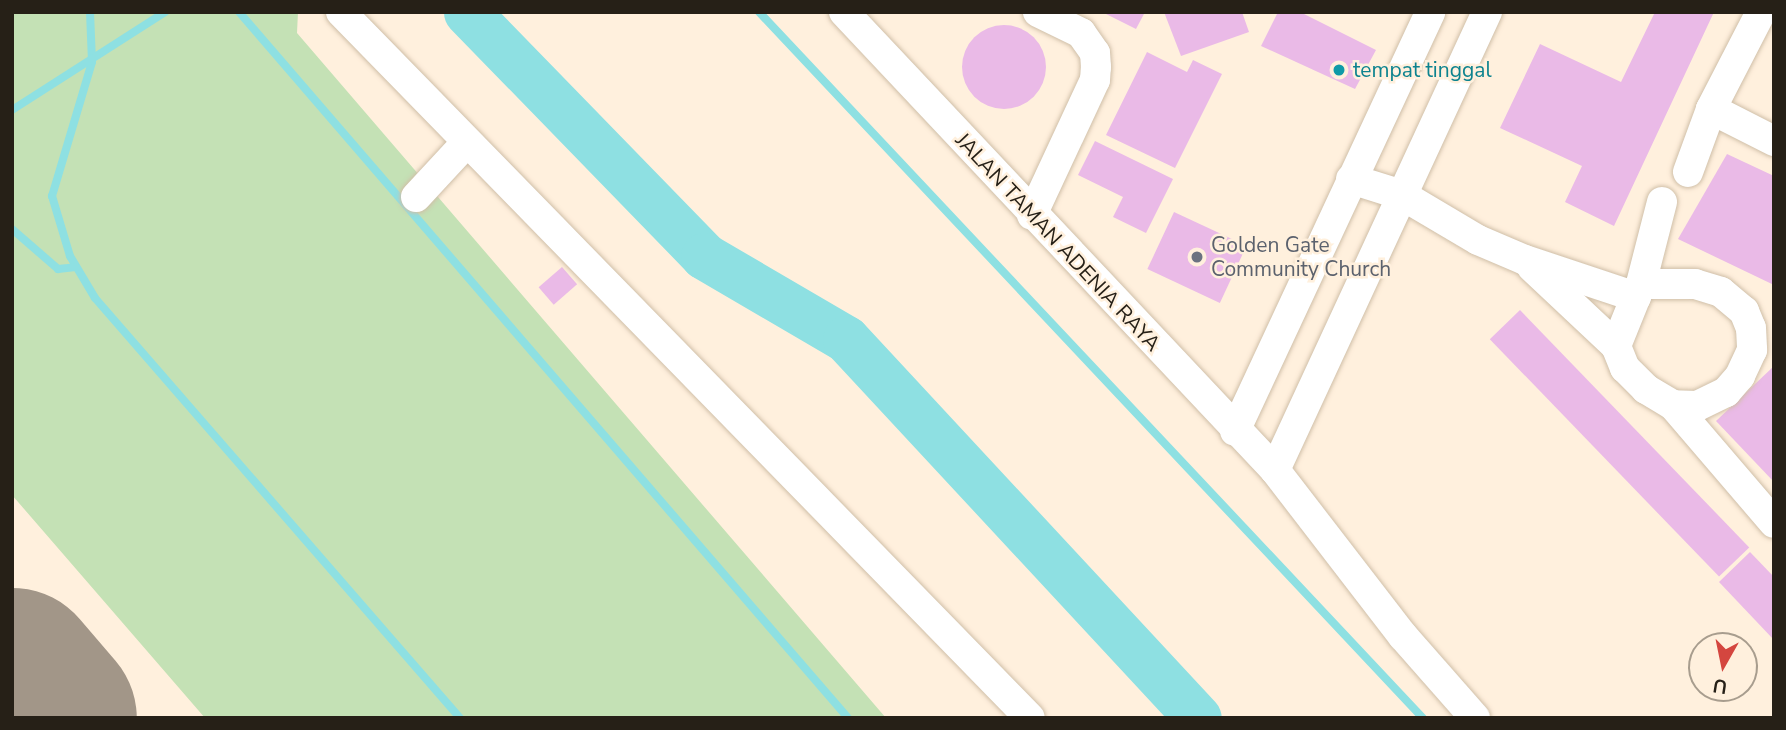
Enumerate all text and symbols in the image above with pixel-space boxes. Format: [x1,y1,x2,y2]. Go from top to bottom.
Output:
place label: tempat tinggal [1353,57,1492,83]
marker: tempat tinggal [1331,62,1347,78]
street label: JALAN TAMAN ADENIA RAYA [950,128,1166,356]
place label: Golden Gate Community Church [1211,232,1391,282]
marker: Golden Gate Community Church [1189,249,1205,265]
north arrow [1688,632,1758,702]
text: U [1711,672,1729,700]

